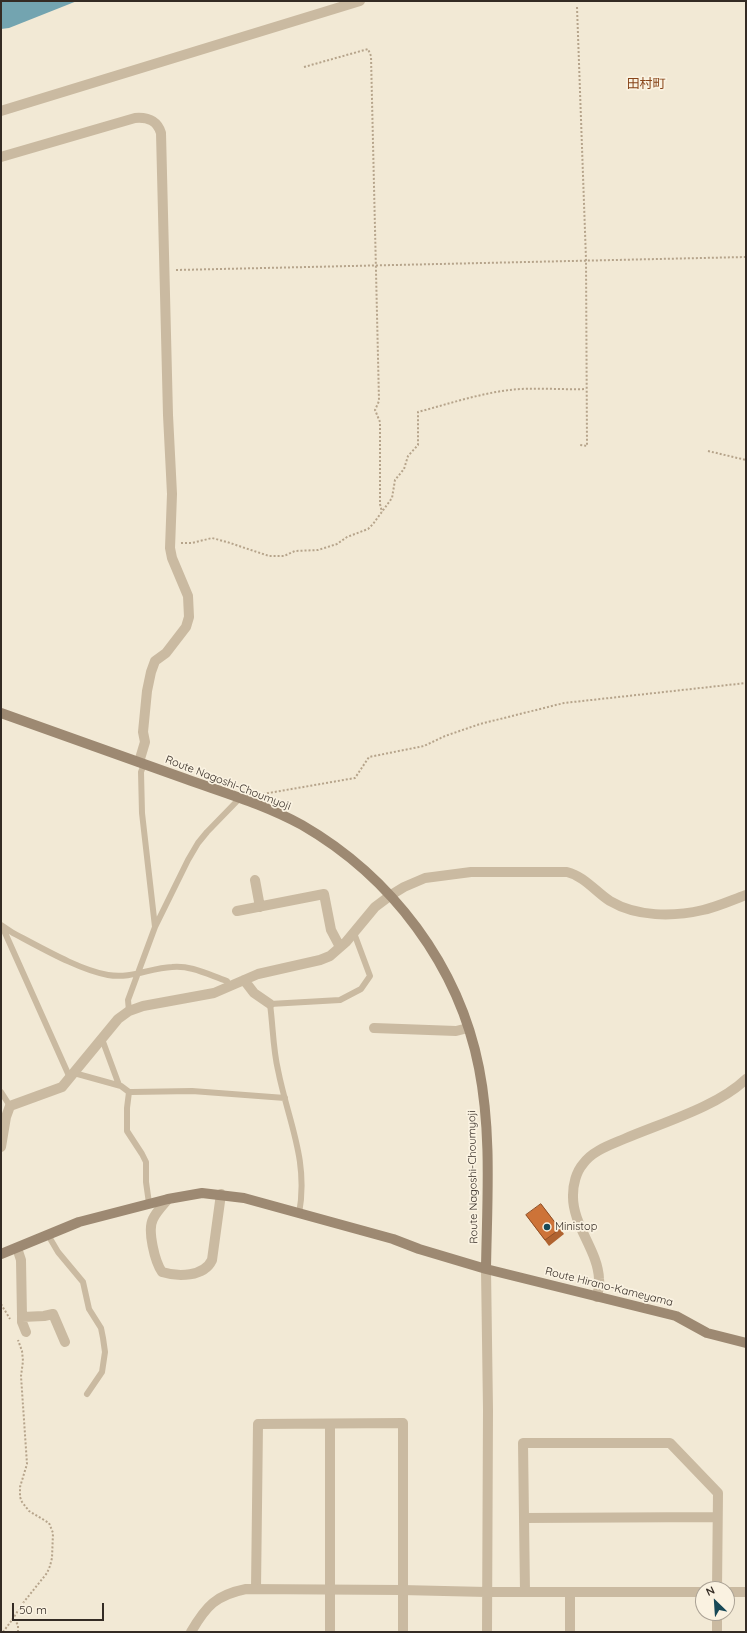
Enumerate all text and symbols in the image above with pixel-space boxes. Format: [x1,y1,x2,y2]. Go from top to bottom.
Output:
district label: 田村町 [627,76,665,92]
street label: Route Nagoshi-Choumyoji [163,753,293,813]
street label: Route Nagoshi-Choumyoji [465,1110,481,1244]
place label: Ministop [555,1220,597,1234]
marker: Ministop [542,1222,552,1232]
street label: Route Hirano-Kameyama [544,1265,674,1309]
north arrow [695,1581,735,1621]
text: N [704,1583,717,1599]
scale bar [14,1595,106,1621]
text: 50 m [19,1602,47,1617]

